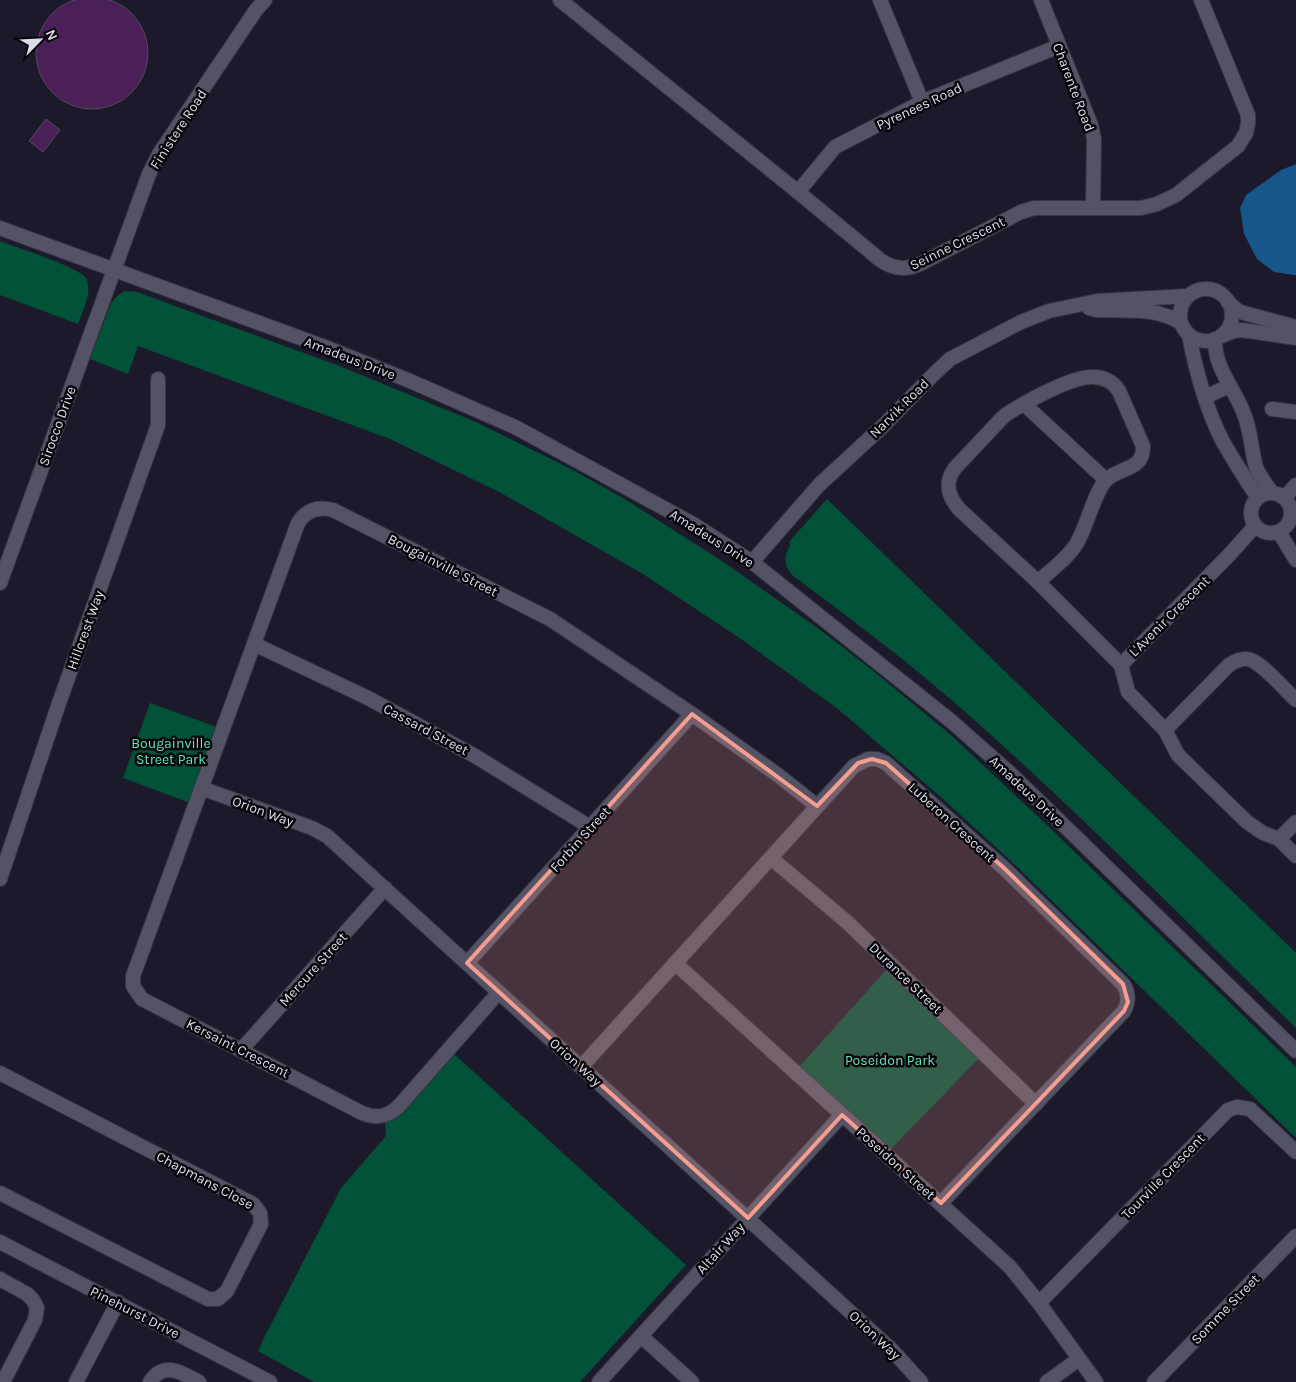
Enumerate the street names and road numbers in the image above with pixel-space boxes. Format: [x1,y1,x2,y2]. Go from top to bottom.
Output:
street label: Charente Road [1049,41,1098,134]
street label: Pyrenees Road [874,79,965,134]
street label: Finistere Road [146,86,211,172]
street label: Seinne Crescent [907,213,1007,274]
street label: Amadeus Drive [302,333,398,384]
street label: Narvik Road [866,375,933,442]
street label: Sirocco Drive [35,384,80,468]
street label: Amadeus Drive [666,506,757,571]
street label: Bougainville Street [385,530,501,600]
street label: L'Avenir Crescent [1125,572,1213,660]
street label: Hillcrest Way [63,588,108,672]
street label: Cassard Street [380,700,471,759]
street label: Amadeus Drive [986,752,1068,830]
street label: Luberon Crescent [905,779,999,866]
street label: Orion Way [230,793,296,831]
street label: Forbin Street [547,803,614,876]
street label: Mercure Street [276,929,351,1010]
street label: Durance Street [866,939,946,1018]
street label: Kersaint Crescent [183,1015,292,1082]
street label: Orion Way [546,1035,605,1090]
street label: Poseidon Street [853,1124,939,1203]
street label: Tourville Crescent [1118,1130,1209,1223]
street label: Chapmans Close [153,1148,256,1213]
street label: Altair Way [693,1219,748,1278]
street label: Somme Street [1188,1271,1263,1348]
street label: Pinehurst Drive [87,1283,182,1342]
street label: Orion Way [845,1307,904,1364]

